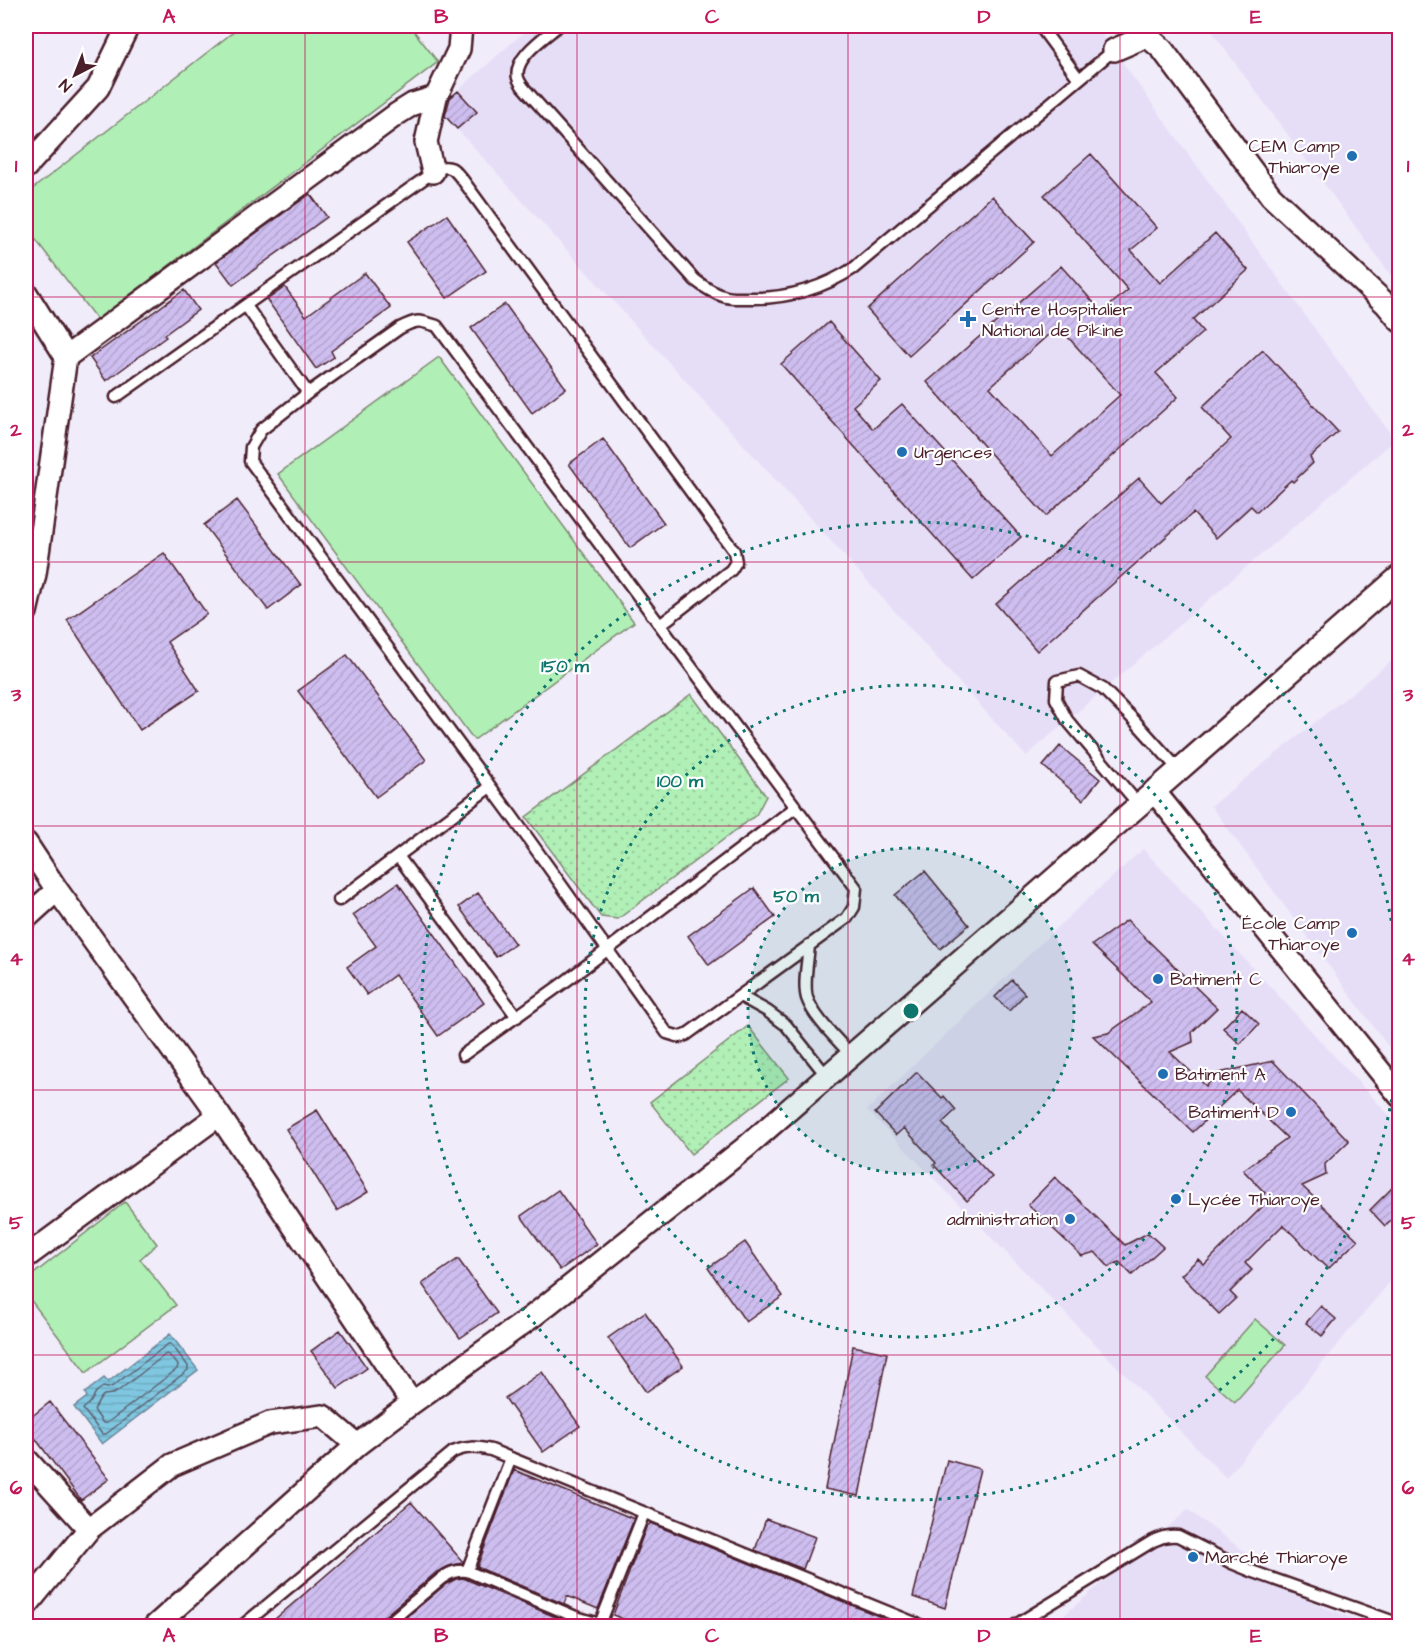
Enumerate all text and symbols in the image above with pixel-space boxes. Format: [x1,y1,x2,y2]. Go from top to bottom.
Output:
text: A [163,3,176,31]
text: B [434,3,449,31]
text: C [705,3,720,31]
text: D [978,3,991,31]
text: E [1250,3,1262,31]
north arrow [45,45,105,105]
text: N [55,74,77,97]
place label: CEM Camp Thiaroye [1249,134,1340,181]
marker: CEM Camp Thiaroye [1345,149,1359,163]
text: 1 [15,152,18,180]
text: 1 [1407,152,1410,180]
place label: Centre Hospitalier National de Pikine [982,297,1132,343]
marker: Centre Hospitalier National de Pikine [959,310,977,328]
text: 2 [9,416,22,444]
text: 2 [1401,416,1414,444]
place label: Urgences [914,440,992,466]
marker: Urgences [895,445,909,459]
text: 150 m [541,654,590,679]
text: 3 [10,681,22,709]
text: 3 [1402,681,1414,709]
text: 100 m [657,769,704,794]
text: 50 m [773,884,820,909]
place label: École Camp Thiaroye [1242,911,1340,958]
marker: École Camp Thiaroye [1345,926,1359,940]
text: 4 [9,945,23,973]
text: 4 [1401,945,1415,973]
place label: Batiment C [1170,967,1262,992]
marker: Batiment C [1151,972,1165,986]
centre of rings [901,1001,921,1021]
place label: Batiment A [1175,1062,1266,1087]
marker: Batiment A [1156,1067,1170,1081]
place label: Batiment D [1188,1100,1279,1125]
marker: Batiment D [1284,1105,1298,1119]
place label: Lycée Thiaroye [1188,1187,1320,1213]
marker: Lycée Thiaroye [1169,1192,1183,1206]
place label: administration [947,1207,1058,1232]
text: 5 [9,1209,24,1237]
text: 5 [1401,1209,1416,1237]
marker: administration [1063,1212,1077,1226]
text: 6 [10,1474,23,1502]
text: 6 [1402,1474,1415,1502]
place label: Marché Thiaroye [1205,1545,1348,1571]
marker: Marché Thiaroye [1186,1550,1200,1564]
text: A [163,1622,176,1650]
text: B [434,1622,449,1650]
text: C [705,1622,720,1650]
text: D [978,1622,991,1650]
text: E [1250,1622,1262,1650]

